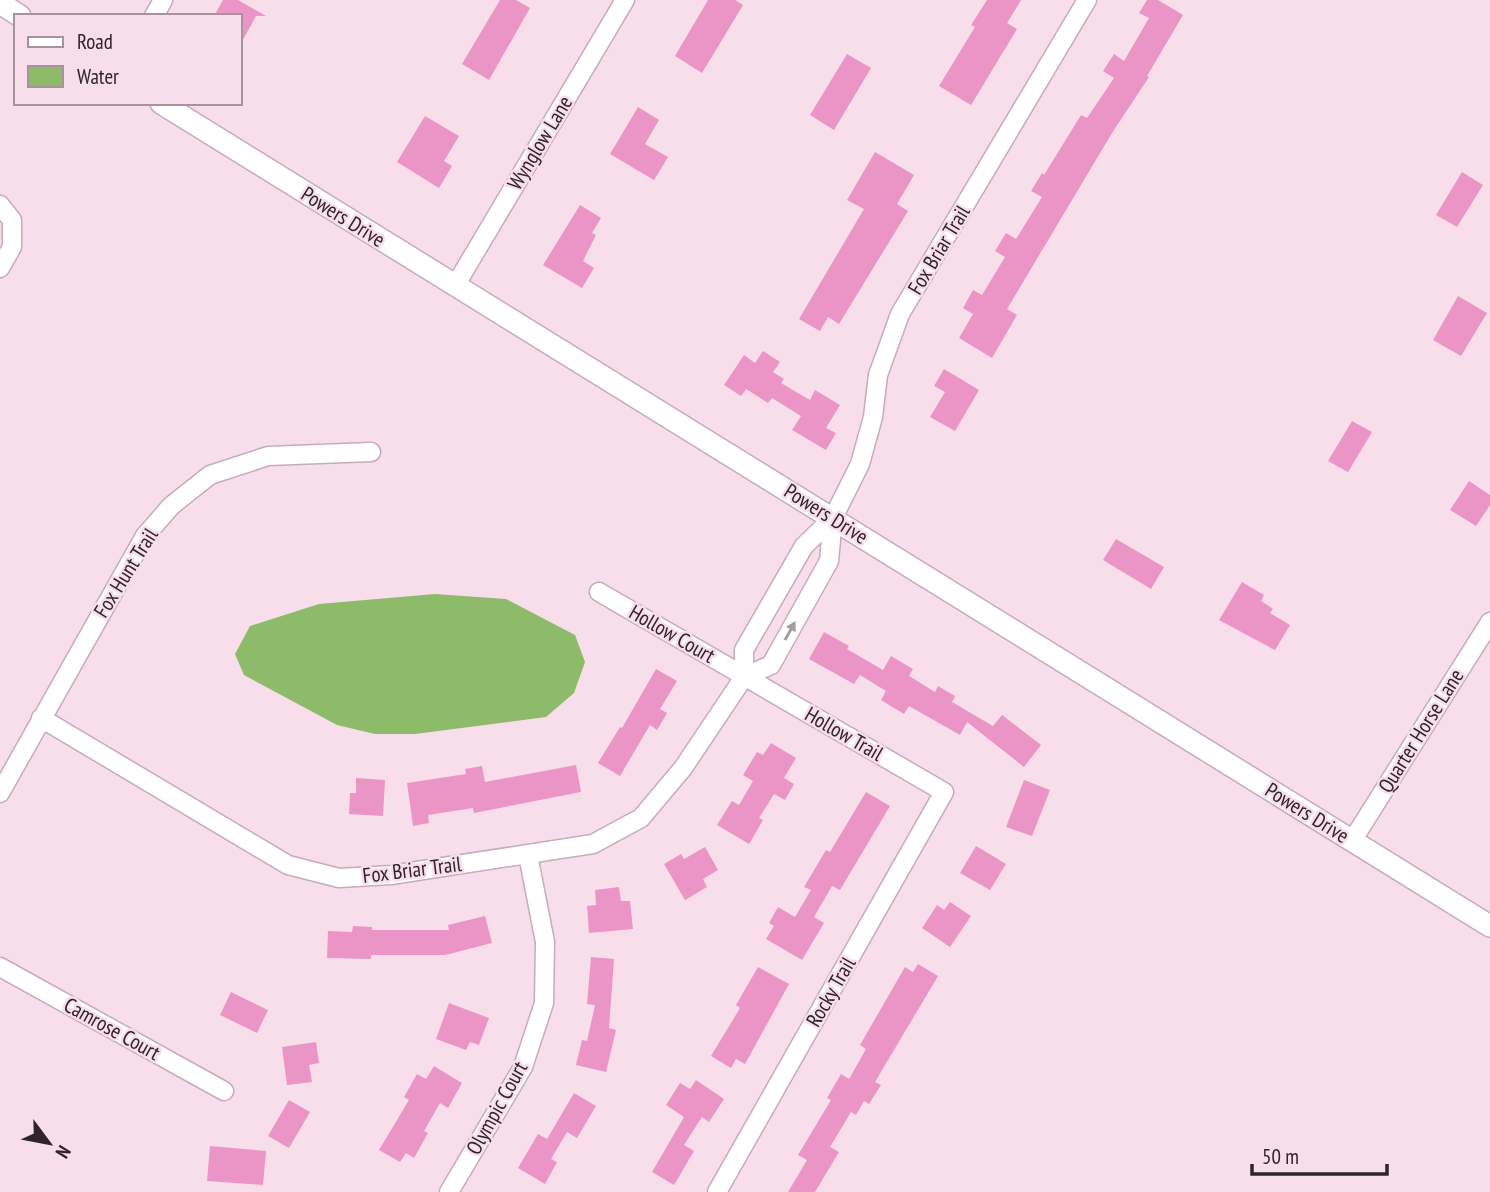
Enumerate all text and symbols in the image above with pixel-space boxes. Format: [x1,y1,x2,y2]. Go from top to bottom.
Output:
legend [14,14,242,105]
text: Road [77,28,113,55]
text: Water [77,63,119,90]
street label: Wynglow Lane [501,91,578,195]
street label: Powers Drive [296,180,390,253]
street label: Fox Briar Trail [901,200,976,299]
street label: Powers Drive [779,477,873,550]
street label: Fox Hunt Trail [88,523,164,622]
street label: Hollow Court [624,598,720,669]
one-way arrow [784,621,796,640]
street label: Quarter Horse Lane [1372,664,1469,798]
street label: Hollow Trail [800,700,888,767]
street label: Powers Drive [1260,776,1354,849]
street label: Fox Briar Trail [361,850,463,889]
street label: Rocky Trail [800,952,861,1032]
street label: Camrose Court [59,991,165,1066]
street label: Olympic Court [460,1056,533,1159]
north arrow [14,1108,84,1178]
scale bar [1252,1132,1387,1176]
text: N [51,1141,76,1163]
text: 50 m [1262,1143,1299,1170]

